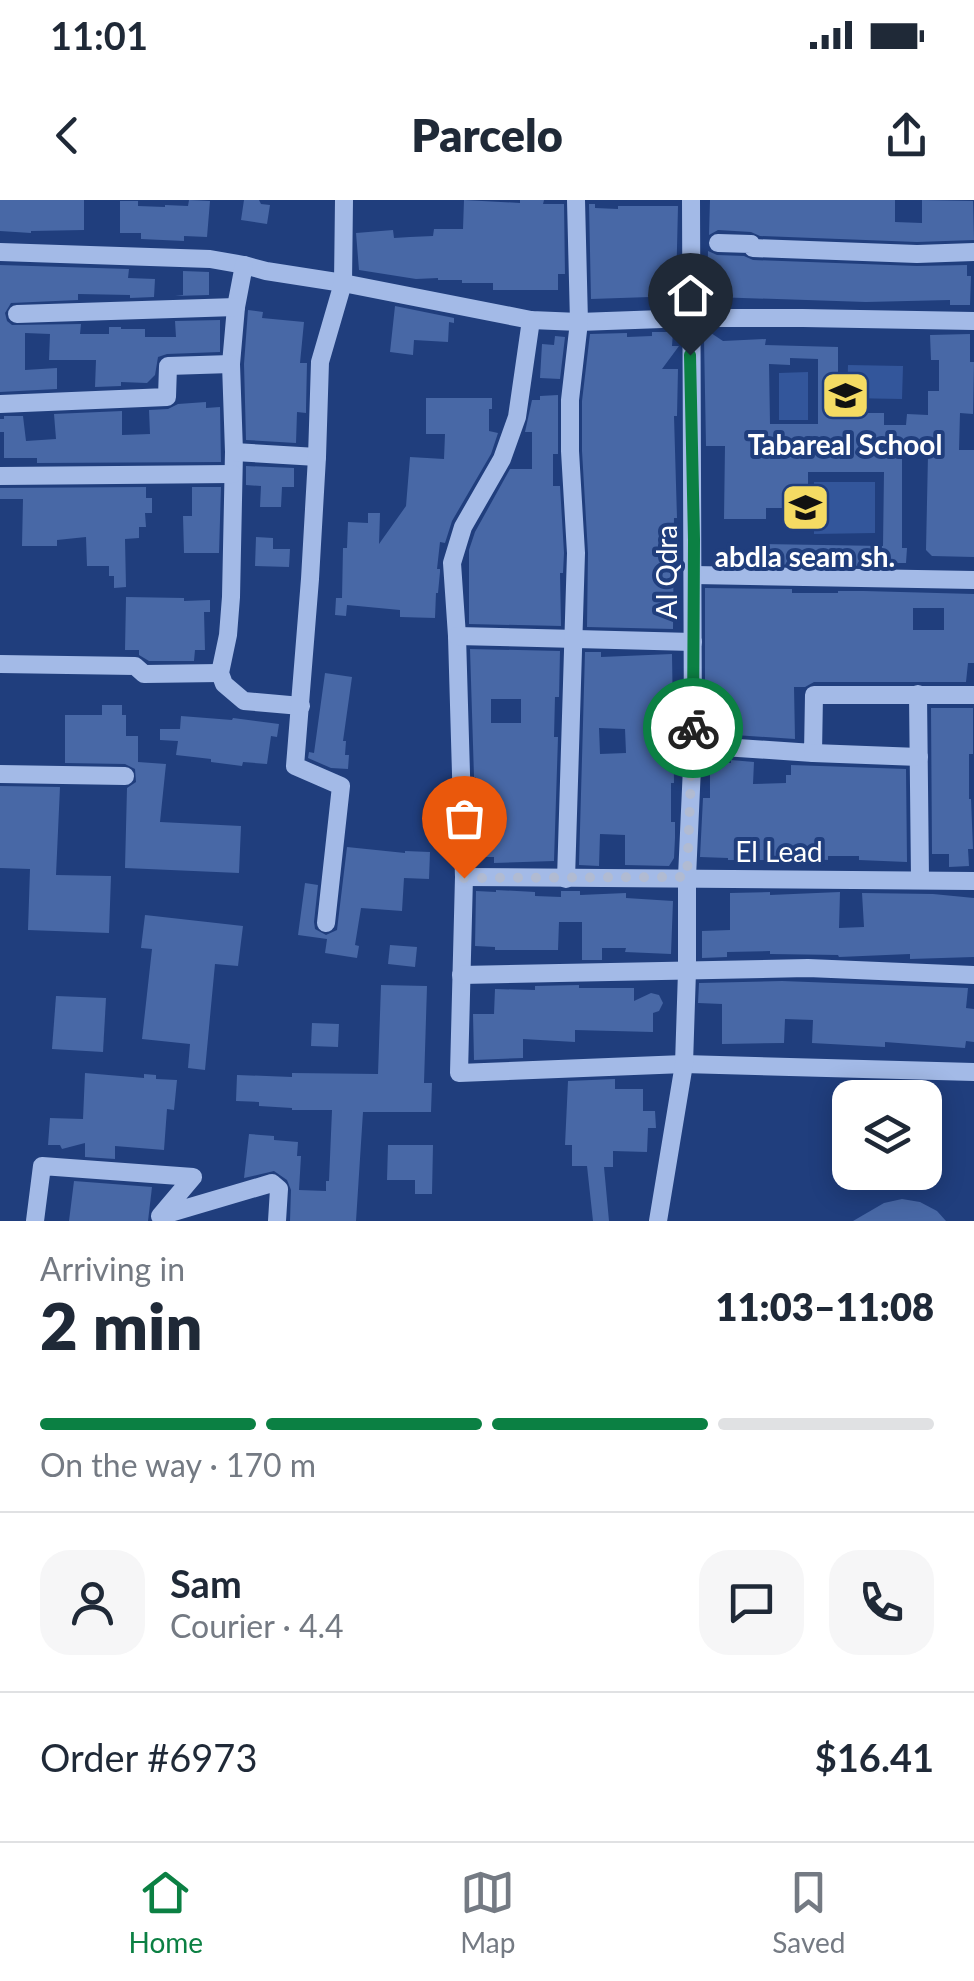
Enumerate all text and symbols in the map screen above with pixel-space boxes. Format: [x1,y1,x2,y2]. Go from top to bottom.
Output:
text: 11:01 [50,12,148,58]
icon: back [40,108,95,163]
text: Parcelo [411,108,563,162]
icon: share [879,108,934,163]
pin [648,253,733,356]
icon: home [663,268,718,323]
school or university icon: Tabareal School [819,370,871,422]
place label: Tabareal School [748,427,942,461]
school or university icon: abdla seam sh. [779,482,831,534]
street label: Al Qdra [649,525,683,619]
place label: abdla seam sh. [715,539,895,573]
courier [643,678,743,778]
icon: bike [666,701,721,756]
pin [422,776,507,879]
icon: bag [437,791,492,846]
street label: El Lead [735,834,823,868]
map controls [832,1080,942,1190]
button: layers [832,1080,942,1190]
text: Arriving in [40,1249,185,1288]
text: 11:03–11:08 [715,1283,934,1329]
text: 2 min [40,1286,202,1364]
text: On the way · 170 m [40,1445,316,1484]
button: person [40,1550,145,1655]
button: chat [699,1550,804,1655]
button: phone [829,1550,934,1655]
text: Sam [170,1560,242,1606]
text: Courier · 4.4 [170,1606,344,1645]
text: Order #6973 [40,1734,257,1780]
text: $16.41 [815,1734,934,1780]
tab: Home [129,1865,203,1959]
tab: Map [460,1865,515,1959]
tab: Saved [772,1865,845,1959]

